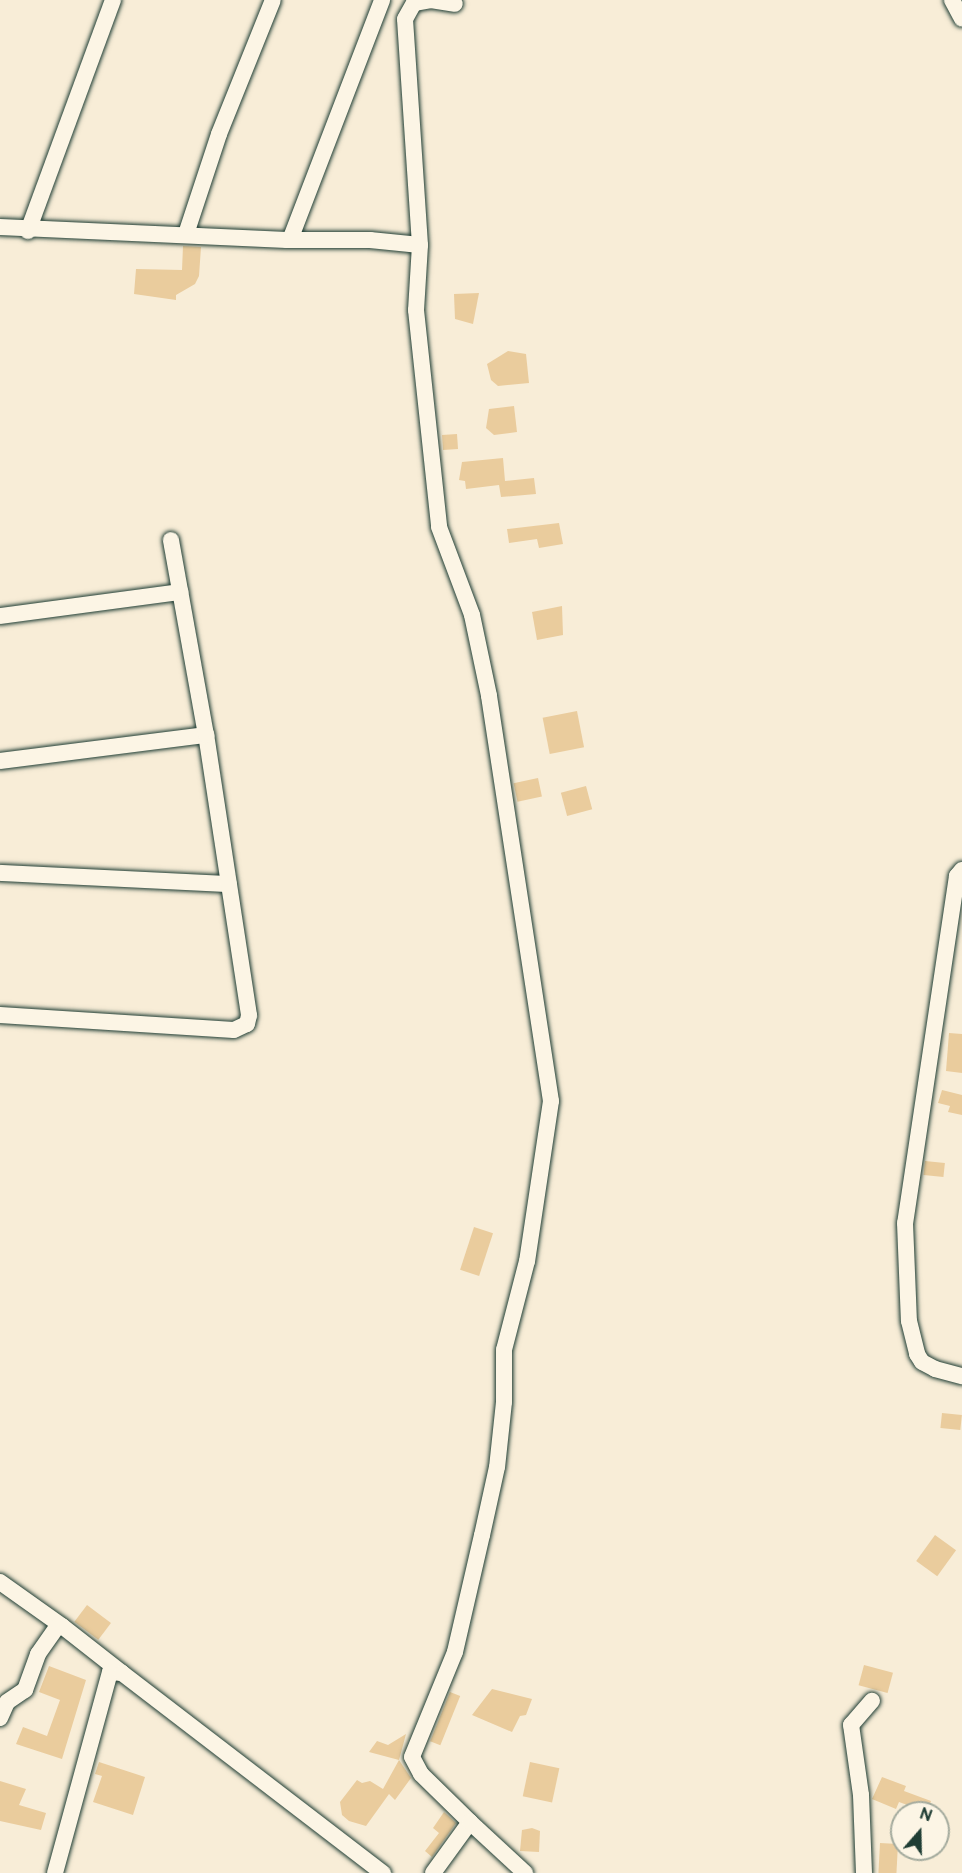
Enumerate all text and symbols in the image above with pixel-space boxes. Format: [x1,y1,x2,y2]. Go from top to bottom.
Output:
north arrow [890,1801,950,1861]
text: N [917,1805,935,1826]

